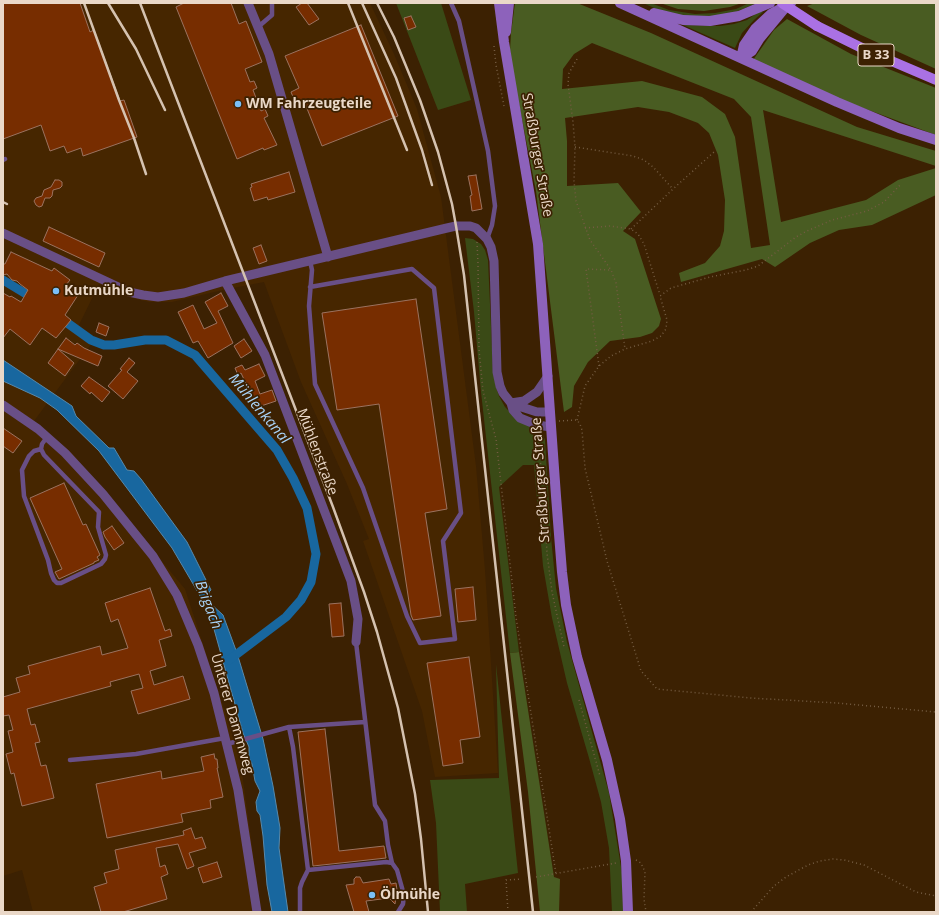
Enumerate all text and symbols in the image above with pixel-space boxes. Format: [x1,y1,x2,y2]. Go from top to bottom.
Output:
road number: B 33 [858,44,894,66]
street label: Straßburger Straße [518,92,556,218]
place label: WM Fahrzeugteile [246,96,371,112]
marker: WM Fahrzeugteile [233,99,243,109]
place label: Kutmühle [64,283,133,299]
marker: Kutmühle [51,286,61,296]
water label: Mühlenkanal [224,370,294,448]
street label: Mühlenstraße [293,406,341,498]
street label: Straßburger Straße [528,417,554,543]
water label: Brigach [191,578,225,632]
street label: Unterer Dammweg [207,652,257,776]
place label: Ölmühle [380,887,440,903]
marker: Ölmühle [367,890,377,900]

